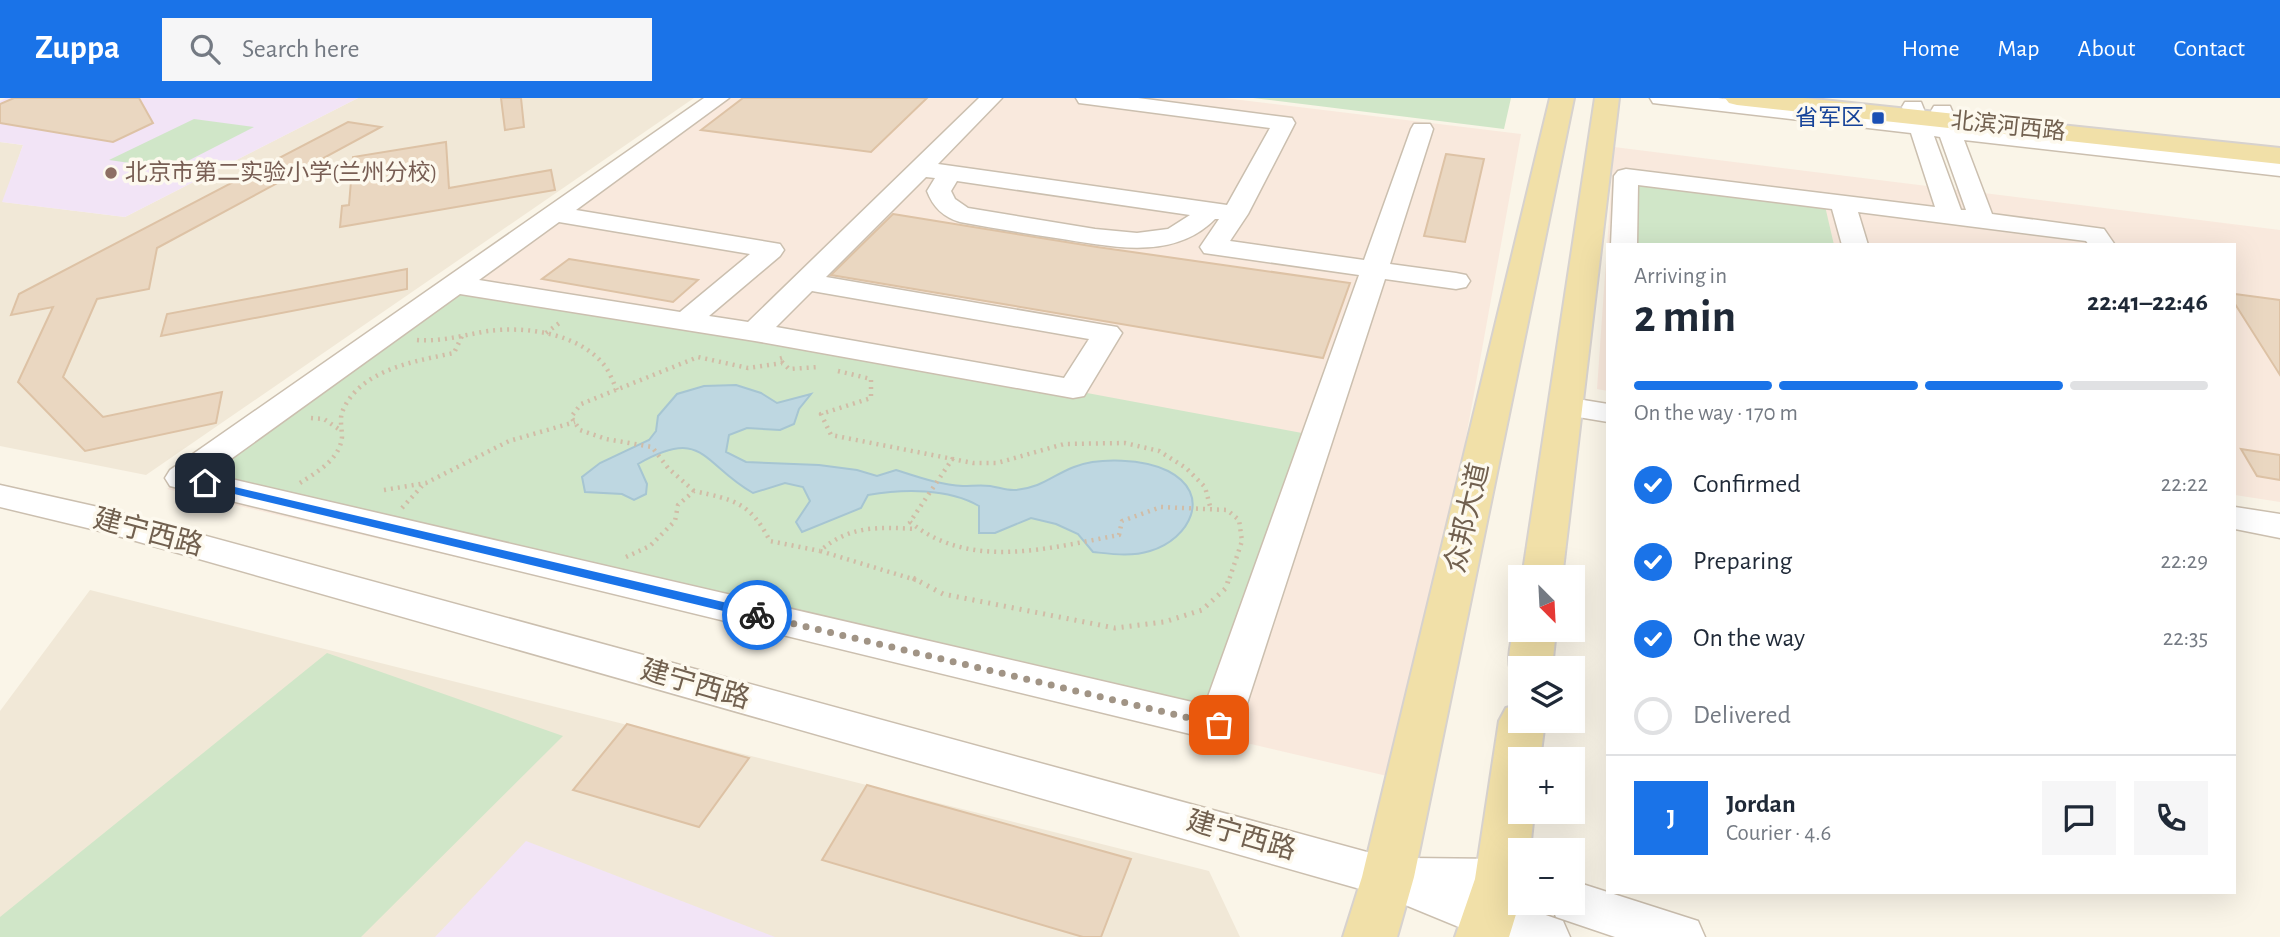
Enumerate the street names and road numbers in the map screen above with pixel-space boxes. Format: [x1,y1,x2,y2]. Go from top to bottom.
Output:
street label: 北滨河西路 [1950,108,2067,144]
street label: 众邦大道 [1440,460,1494,576]
street label: 建宁西路 [90,503,206,561]
street label: 建宁西路 [637,654,753,714]
street label: 建宁西路 [1183,805,1299,865]

